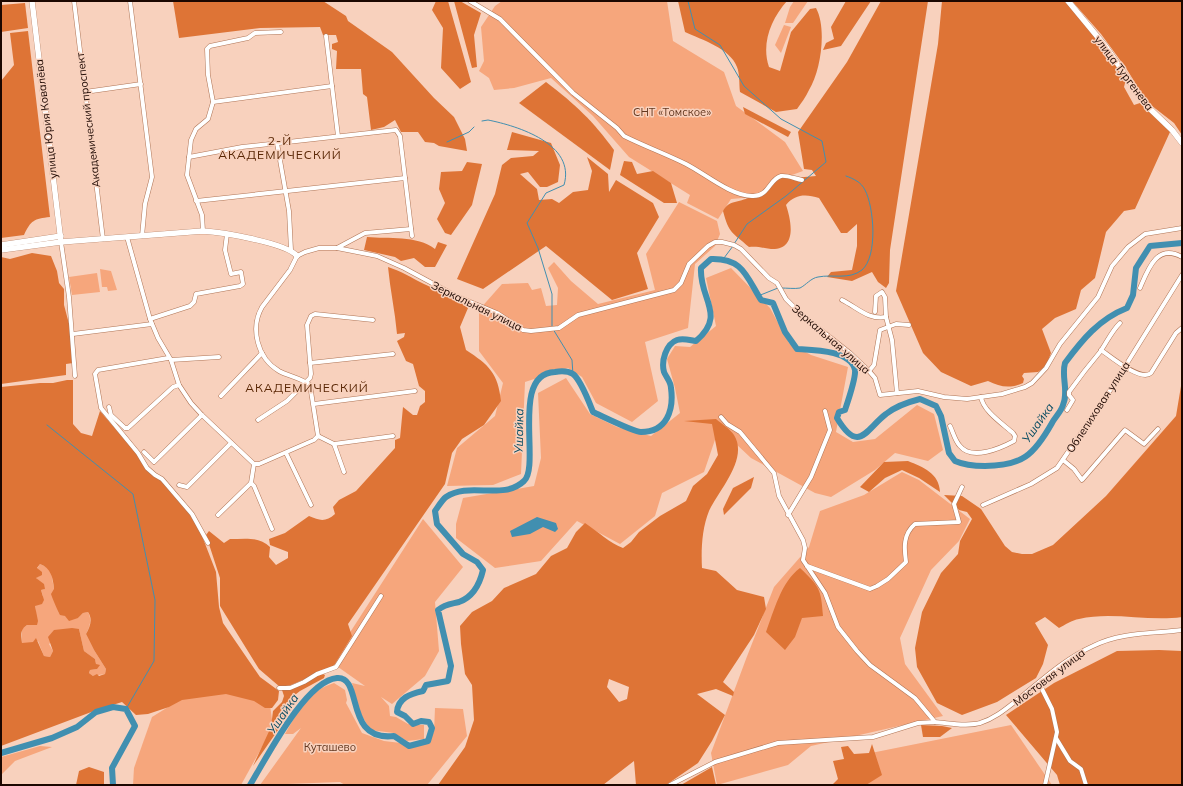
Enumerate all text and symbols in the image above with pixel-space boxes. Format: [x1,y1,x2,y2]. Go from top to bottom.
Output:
street label: улица Тургенева [1091,33,1157,113]
street label: Академический проспект [73,52,103,188]
street label: улица Юрия Ковалёва [32,58,60,180]
park label: СНТ «Томское» [633,105,711,119]
district label: 2-Й АКАДЕМИЧЕСКИЙ [218,133,342,162]
street label: Зеркальная улица [429,278,525,334]
street label: Зеркальная улица [789,301,873,377]
street label: Облепиховая улица [1063,359,1133,455]
district label: АКАДЕМИЧЕСКИЙ [245,380,369,395]
water label: Ушайка [1018,400,1057,446]
water label: Ушайка [511,408,526,454]
street label: Мостовая улица [1010,645,1088,709]
water label: Ушайка [264,691,301,737]
park label: Куташево [304,740,356,754]

